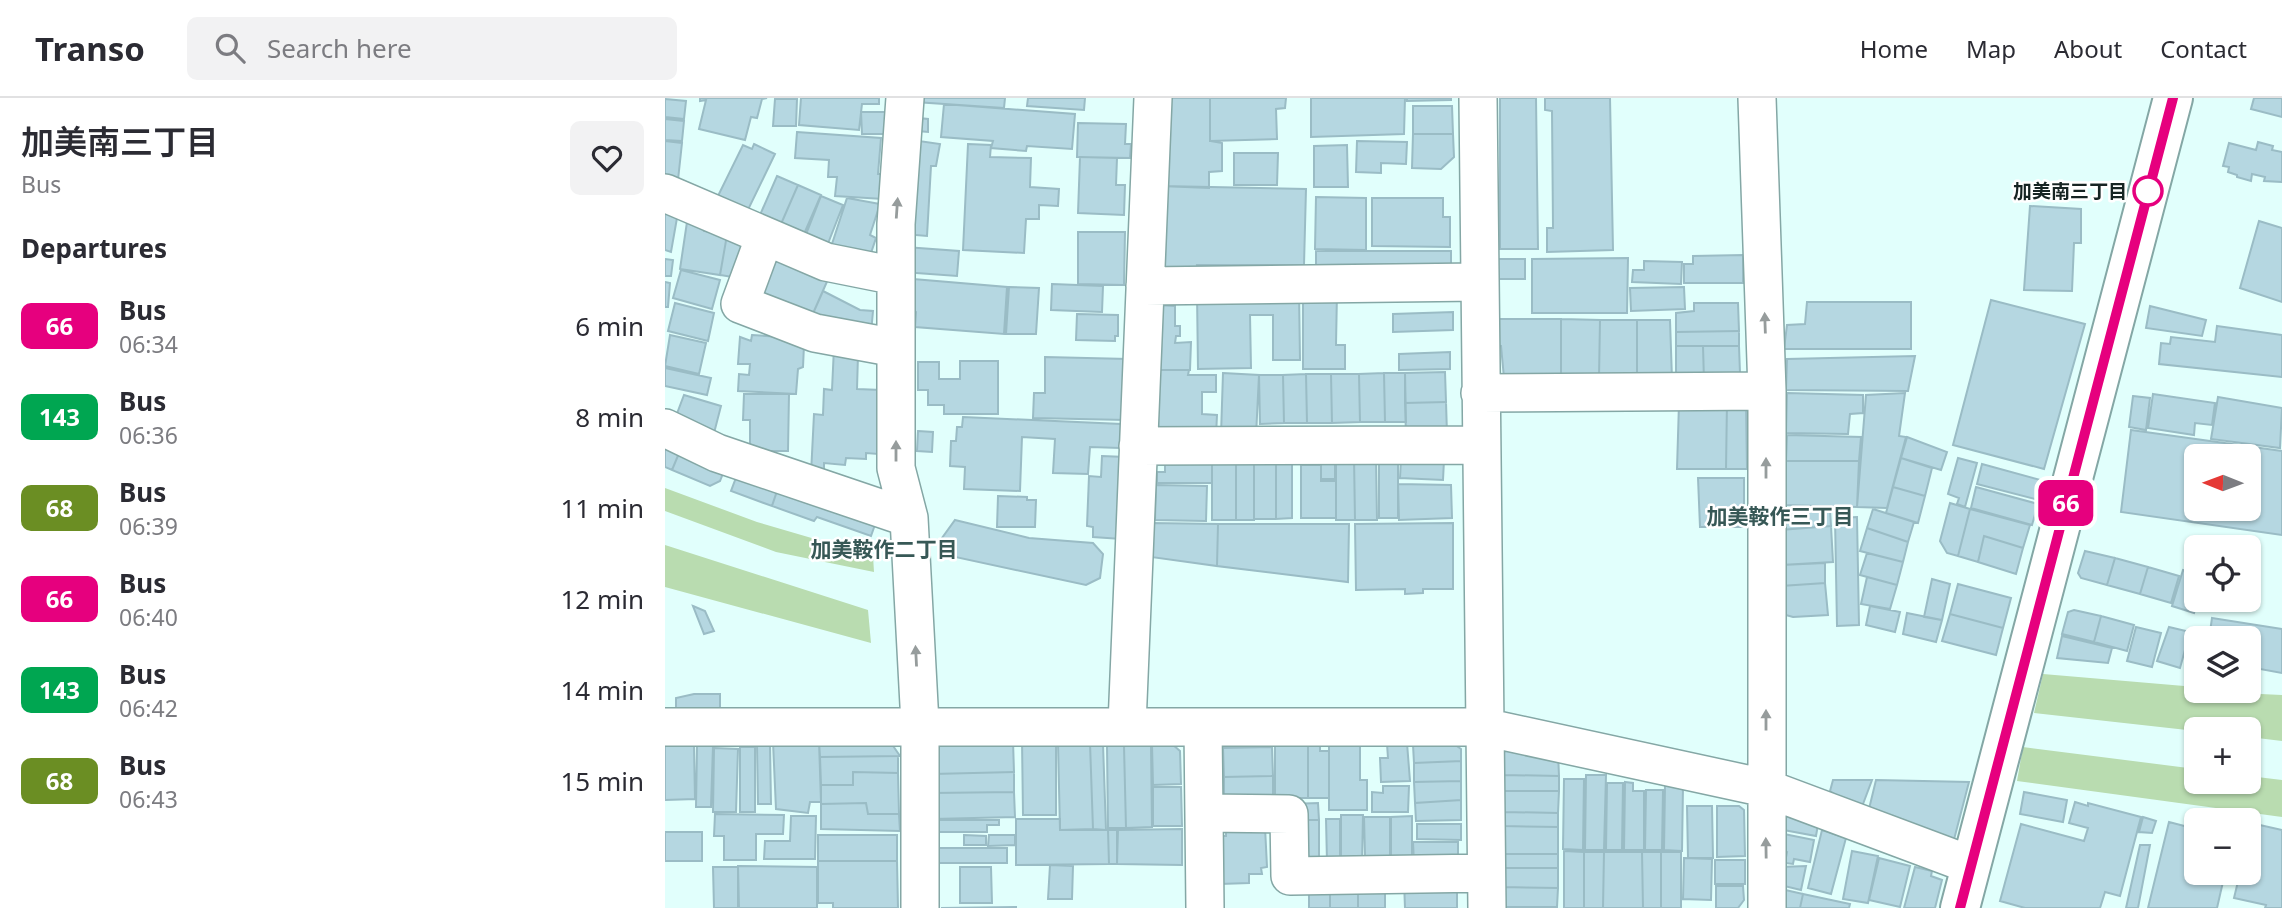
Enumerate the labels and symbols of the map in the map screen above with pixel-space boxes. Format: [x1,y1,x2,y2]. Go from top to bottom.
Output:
marker: 加美南三丁目 [2133,176,2163,206]
place label: 加美南三丁目 [2013,178,2127,204]
one-way arrow [892,197,903,219]
one-way arrow [1759,312,1770,334]
one-way arrow [890,440,902,462]
north arrow [2184,444,2261,522]
one-way arrow [1761,457,1772,479]
line badge: 66 [2035,480,2097,526]
district label: 加美鞍作三丁目 [1707,502,1854,530]
district label: 加美鞍作二丁目 [811,535,958,563]
one-way arrow [911,645,922,667]
one-way arrow [1760,709,1771,731]
one-way arrow [1760,837,1772,859]

